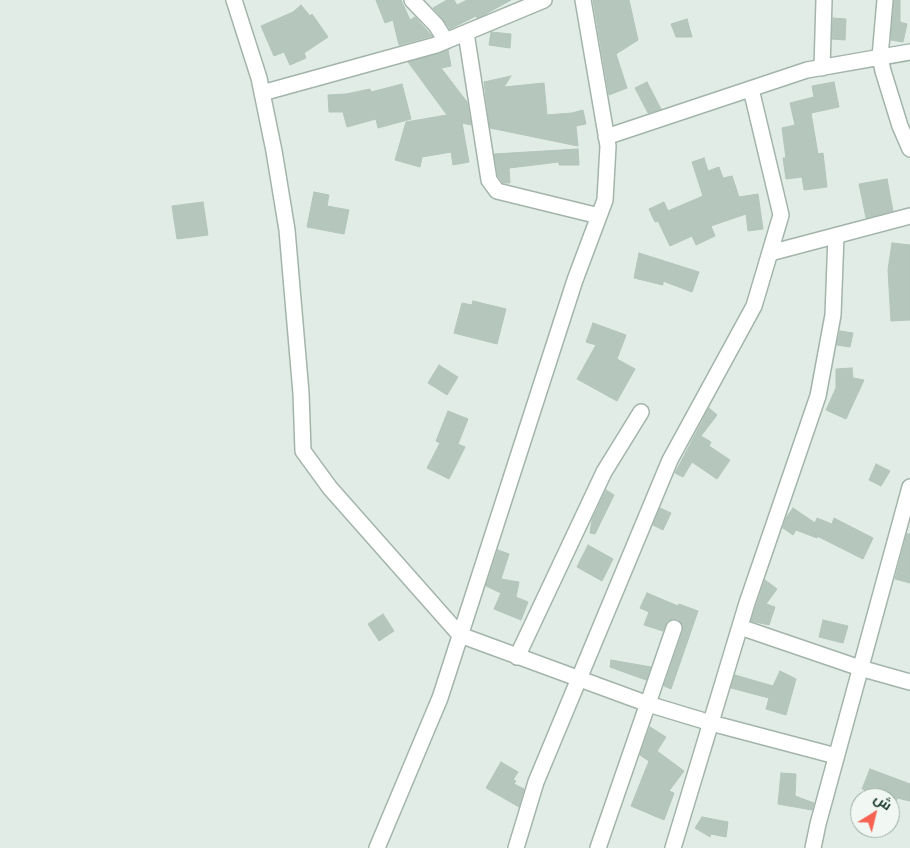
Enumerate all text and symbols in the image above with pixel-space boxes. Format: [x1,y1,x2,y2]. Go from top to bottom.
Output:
north arrow [850,788,900,838]
text: ش [871,790,895,813]

